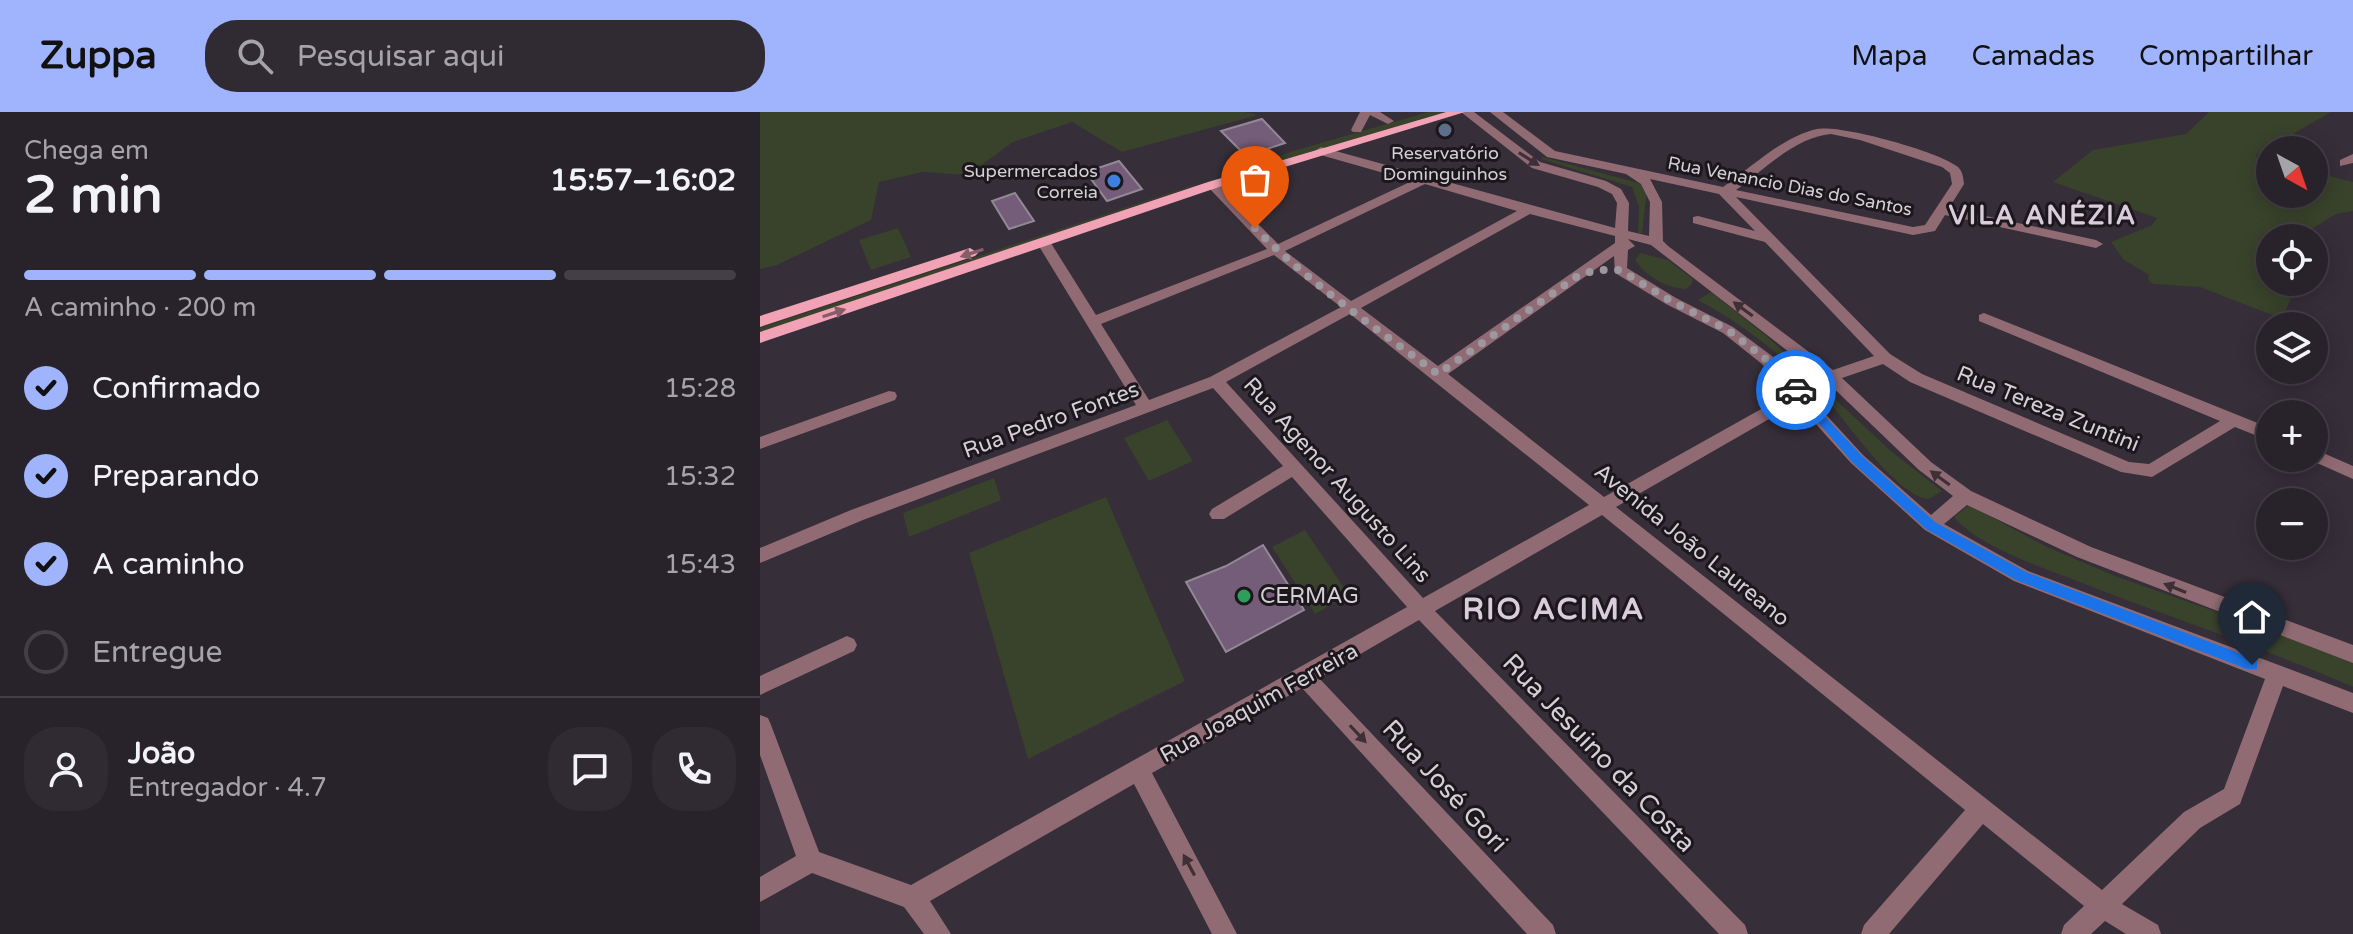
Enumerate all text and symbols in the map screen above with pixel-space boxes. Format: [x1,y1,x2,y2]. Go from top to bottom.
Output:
search box [205,20,765,92]
text: Zuppa [40,33,157,79]
icon: search [233,34,277,78]
text: Pesquisar aqui [297,38,505,75]
text: Mapa [1851,39,1927,73]
text: Camadas [1971,39,2095,73]
text: Compartilhar [2139,39,2313,73]
marker: Reservatório Dominguinhos [1436,121,1454,139]
text: Chega em [24,135,149,166]
north arrow [2256,136,2328,208]
map controls [2256,136,2328,560]
place label: Reservatório Dominguinhos [1383,142,1507,185]
pin [1221,146,1289,228]
one-way arrow [1518,151,1540,165]
street label: Rua Venancio Dias do Santos [1666,151,1914,221]
icon: bag [1233,158,1277,202]
place label: Supermercados Correia [964,160,1098,203]
text: 15:57–16:02 [550,162,736,199]
text: 2 min [24,164,163,227]
marker: Supermercados Correia [1105,172,1123,190]
district label: VILA ANÉZIA [1949,199,2137,231]
button: locate [2256,224,2328,296]
one-way arrow [960,247,984,259]
text: A caminho · 200 m [24,292,256,323]
one-way arrow [1733,302,1754,317]
one-way arrow [822,307,846,319]
button: layers [2256,312,2328,384]
courier [1756,350,1836,430]
street label: Rua Tereza Zuntini [1953,361,2143,457]
icon: check [24,366,68,410]
icon: car [1774,368,1818,412]
text: Confirmado [92,370,261,407]
street label: Rua Agenor Augusto Lins [1238,372,1436,588]
text: 15:28 [664,373,736,404]
street label: Rua Pedro Fontes [959,376,1143,464]
button: + [2256,400,2328,472]
icon: check [24,454,68,498]
text: Preparando [92,458,260,495]
street label: Avenida João Laureano [1589,458,1795,632]
text: 15:32 [664,461,736,492]
one-way arrow [1930,470,1951,486]
button: − [2256,488,2328,560]
icon: check [24,542,68,586]
text: A caminho [92,546,245,583]
text: 15:43 [664,549,736,580]
one-way arrow [2163,581,2187,594]
place label: CERMAG [1260,583,1359,609]
pin [2218,583,2286,665]
marker: CERMAG [1235,587,1253,605]
district label: RIO ACIMA [1463,591,1645,628]
icon: home [2230,595,2274,639]
text: Entregue [92,634,223,671]
street label: Rua Joaquim Ferreira [1156,638,1362,768]
street label: Rua Jesuino da Costa [1496,647,1702,859]
street label: Rua José Gori [1376,713,1514,859]
one-way arrow [1349,724,1367,743]
button: person [24,727,108,811]
button: chat [548,727,632,811]
button: phone [652,727,736,811]
text: João [128,735,195,772]
text: Entregador · 4.7 [128,772,327,803]
one-way arrow [1182,854,1196,876]

